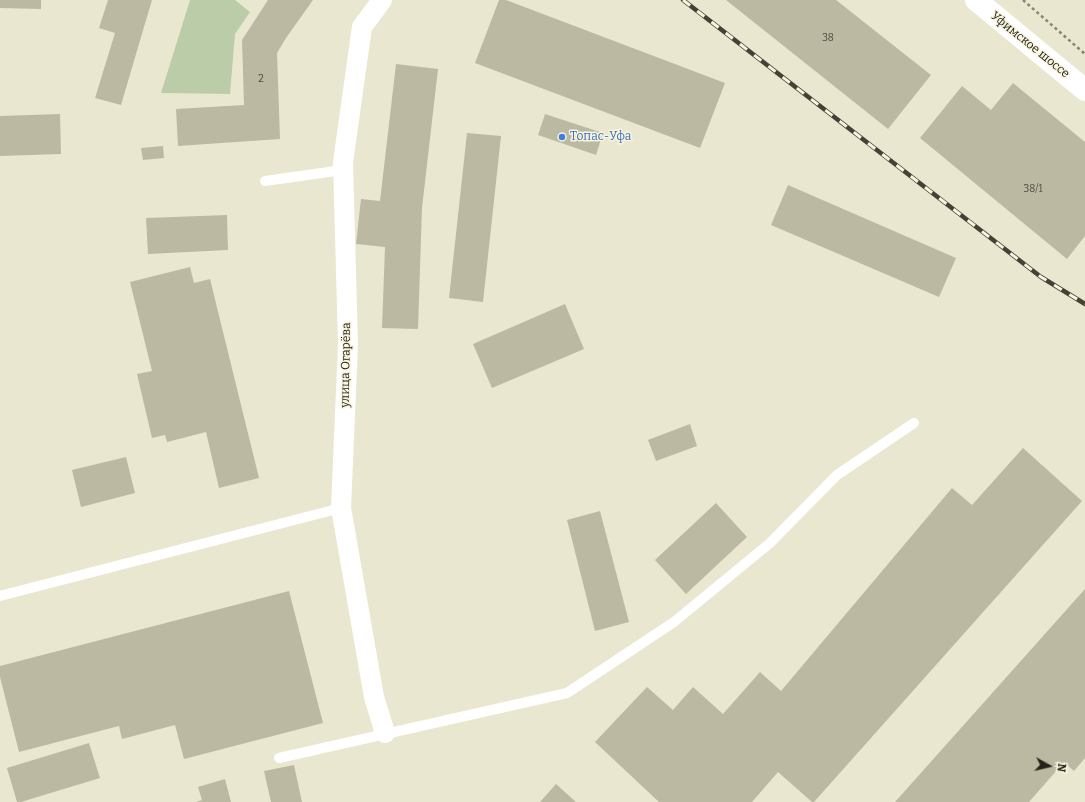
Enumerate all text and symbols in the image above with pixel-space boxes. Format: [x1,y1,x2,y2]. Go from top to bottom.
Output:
street label: Уфимское шоссе [988,9,1072,81]
house number: 38 [822,32,834,44]
house number: 2 [258,73,264,85]
place label: Топас-Уфа [570,130,631,144]
marker: Топас-Уфа [557,132,567,142]
house number: 38/1 [1024,183,1042,195]
street label: улица Огарёва [338,322,354,408]
north arrow [1029,746,1069,786]
text: N [1054,763,1068,773]

